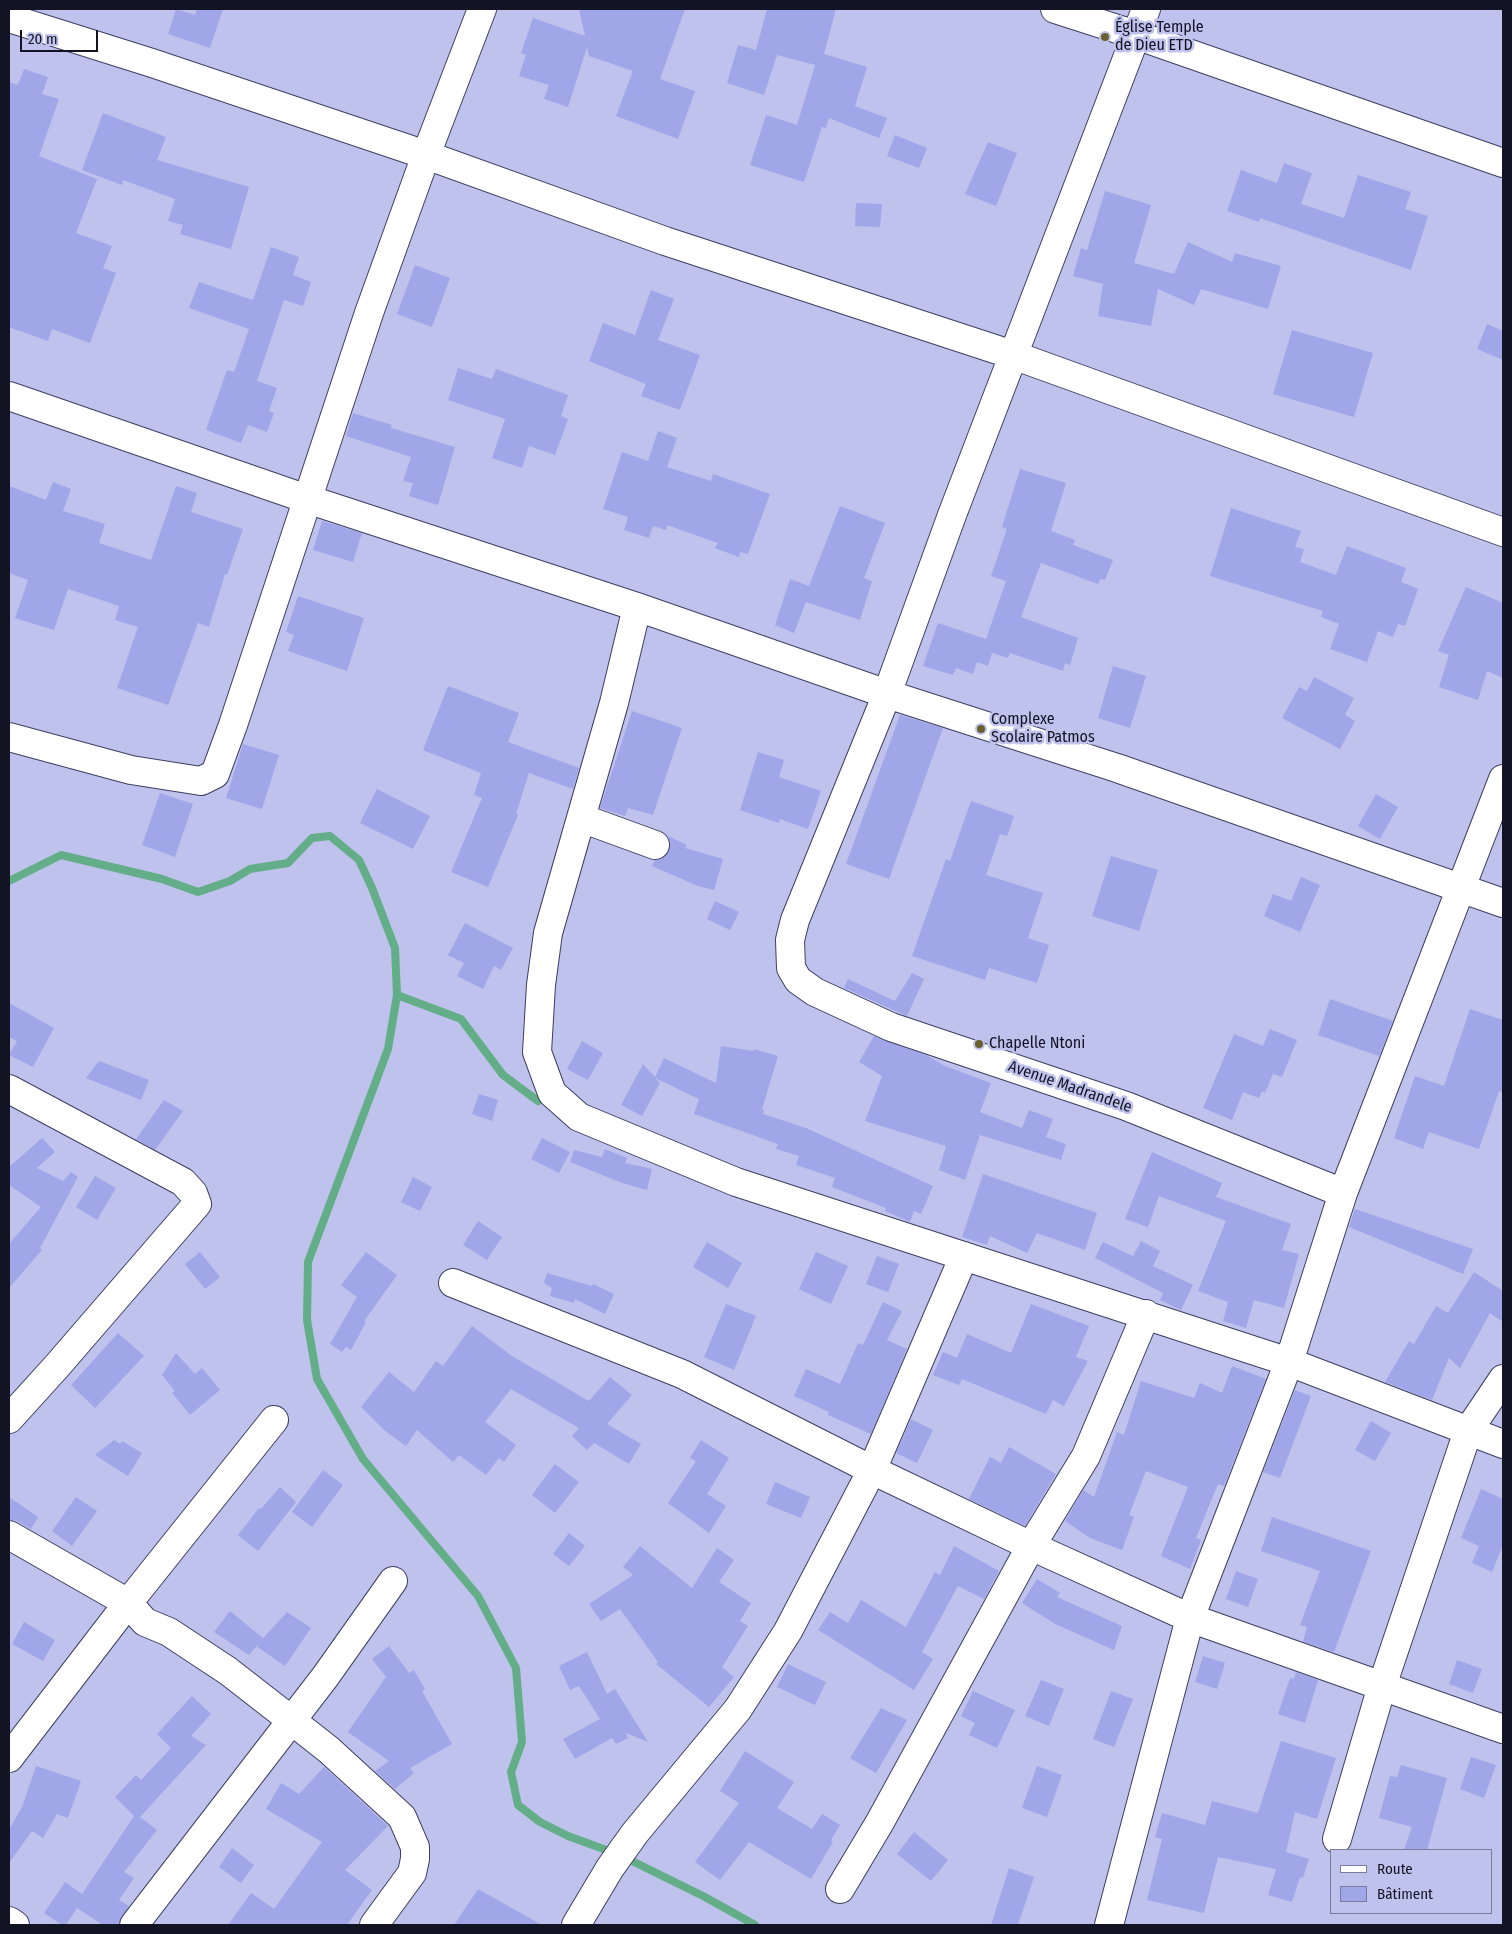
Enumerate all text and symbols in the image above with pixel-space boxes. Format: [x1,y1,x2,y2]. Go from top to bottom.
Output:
place label: Église Temple de Dieu ETD [1115,18,1204,56]
scale bar [22,20,100,52]
text: 20 m [28,30,58,48]
marker: Église Temple de Dieu ETD [1099,31,1111,43]
place label: Complexe Scolaire Patmos [991,710,1095,748]
marker: Complexe Scolaire Patmos [975,723,987,735]
place label: Chapelle Ntoni [989,1034,1085,1054]
marker: Chapelle Ntoni [973,1038,985,1050]
street label: Avenue Madrandele [1006,1057,1134,1117]
legend [1330,1849,1492,1914]
text: Route [1377,1860,1413,1878]
text: Bâtiment [1377,1885,1433,1903]

